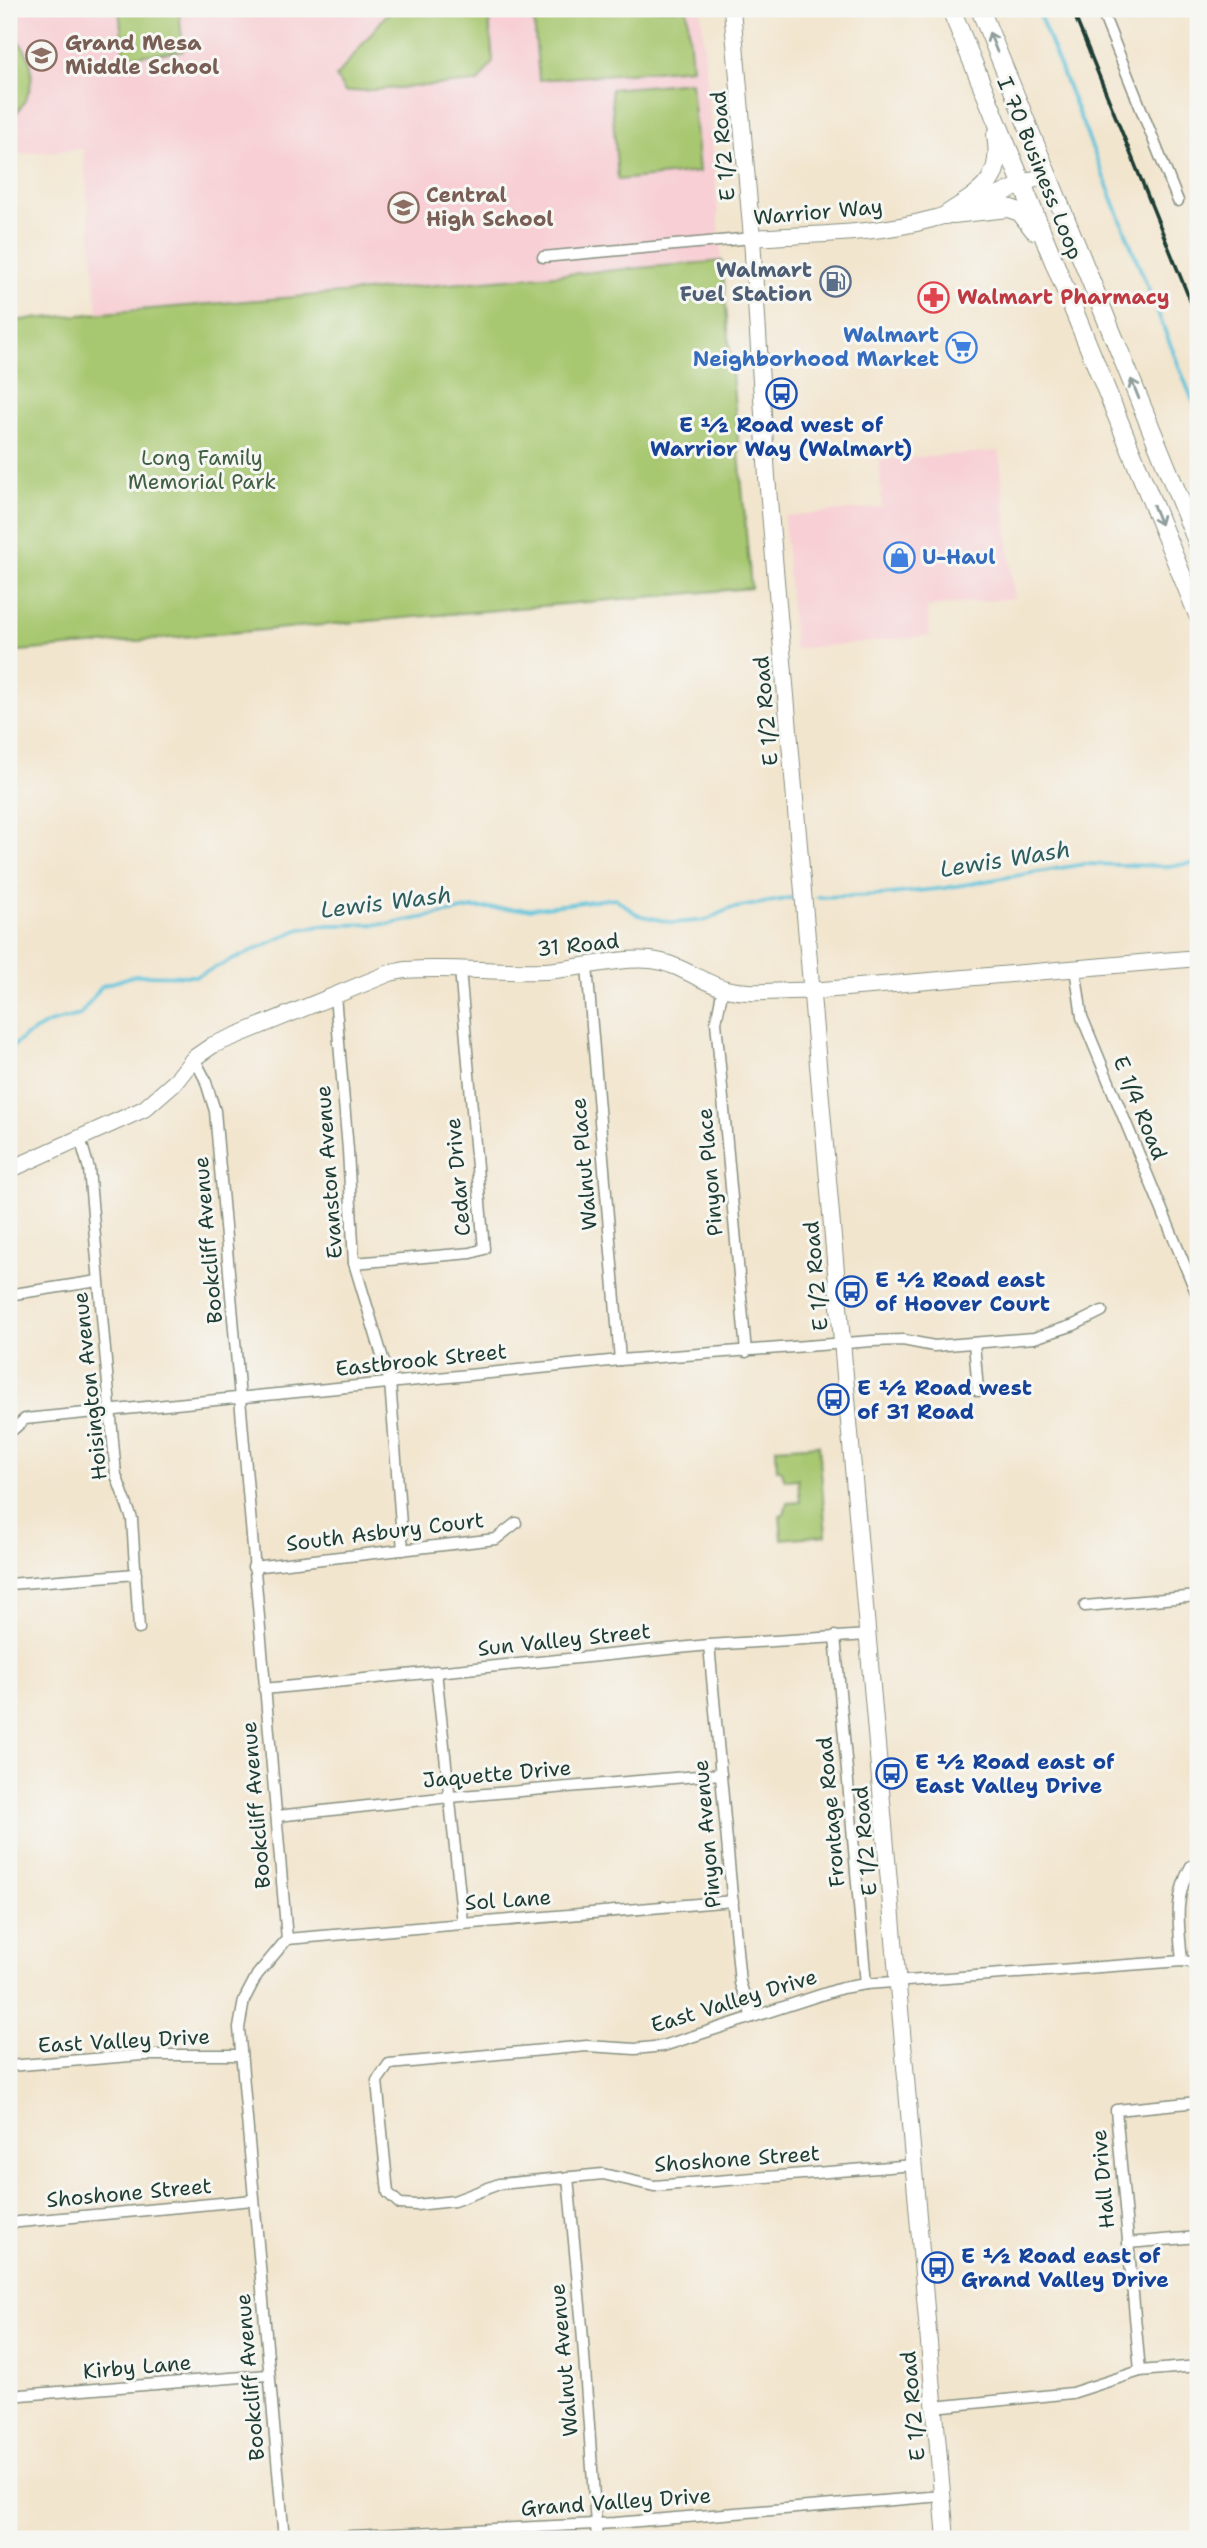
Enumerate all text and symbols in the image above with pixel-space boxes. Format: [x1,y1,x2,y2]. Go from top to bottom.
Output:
place label: Grand Mesa Middle School [65,29,219,81]
one-way arrow [986,32,999,53]
school or university icon: Grand Mesa Middle School [25,38,59,72]
street label: I 70 Business Loop [991,73,1089,263]
street label: E 1/2 Road [704,90,742,202]
place label: Central High School [426,181,554,233]
school or university icon: Central High School [386,190,420,224]
street label: Warrior Way [752,192,884,232]
place label: Walmart Fuel Station [680,256,812,308]
fuel station icon: Walmart Fuel Station [818,265,852,299]
pharmacy icon: Walmart Pharmacy [917,280,951,314]
place label: Walmart Pharmacy [957,283,1170,311]
place label: Walmart Neighborhood Market [693,321,939,373]
supermarket icon: Walmart Neighborhood Market [945,330,979,364]
bus stop icon: E ½ Road west of Warrior Way (Walmart) [764,376,798,410]
one-way arrow [1128,379,1141,401]
place label: E ½ Road west of Warrior Way (Walmart) [650,411,912,463]
park label: Long Family Memorial Park [128,444,276,496]
one-way arrow [1151,503,1164,525]
shop icon: U-Haul [882,540,916,574]
place label: U-Haul [922,543,996,571]
street label: E 1/2 Road [747,655,785,767]
water label: Lewis Wash [938,834,1072,884]
water label: Lewis Wash [319,879,453,925]
street label: 31 Road [536,927,620,963]
street label: E 1/4 Road [1106,1052,1174,1164]
street label: Evanston Avenue [309,1084,349,1260]
street label: Walnut Place [564,1096,604,1232]
street label: Pinyon Place [690,1107,730,1237]
street label: Cedar Drive [439,1117,477,1237]
street label: Bookcliff Avenue [187,1155,229,1325]
street label: E 1/2 Road [797,1220,835,1332]
place label: E ½ Road east of Hoover Court [875,1266,1050,1318]
bus stop icon: E ½ Road east of Hoover Court [835,1275,869,1309]
street label: Hoisington Avenue [66,1290,114,1482]
street label: Eastbrook Street [334,1337,508,1383]
place label: E ½ Road west of 31 Road [857,1374,1032,1426]
bus stop icon: E ½ Road west of 31 Road [817,1383,851,1417]
street label: South Asbury Court [285,1506,485,1558]
street label: Sun Valley Street [476,1617,652,1663]
street label: Bookcliff Avenue [235,1720,277,1890]
street label: Frontage Road [810,1736,852,1888]
place label: E ½ Road east of East Valley Drive [915,1748,1115,1800]
street label: Jaquette Drive [421,1754,573,1794]
bus stop icon: E ½ Road east of East Valley Drive [875,1757,909,1791]
street label: Pinyon Avenue [687,1759,727,1909]
street label: E 1/2 Road [846,1785,884,1897]
street label: Sol Lane [464,1883,552,1917]
street label: East Valley Drive [648,1962,820,2040]
street label: East Valley Drive [37,2023,211,2059]
street label: Hall Drive [1085,2128,1121,2230]
street label: Shoshone Street [653,2139,821,2179]
street label: Shoshone Street [45,2172,213,2214]
place label: E ½ Road east of Grand Valley Drive [961,2242,1169,2294]
bus stop icon: E ½ Road east of Grand Valley Drive [921,2251,955,2285]
street label: Walnut Avenue [543,2282,585,2438]
street label: Bookcliff Avenue [229,2292,271,2462]
street label: Kirby Lane [82,2348,192,2386]
street label: E 1/2 Road [894,2350,932,2462]
street label: Grand Valley Drive [520,2481,712,2523]

